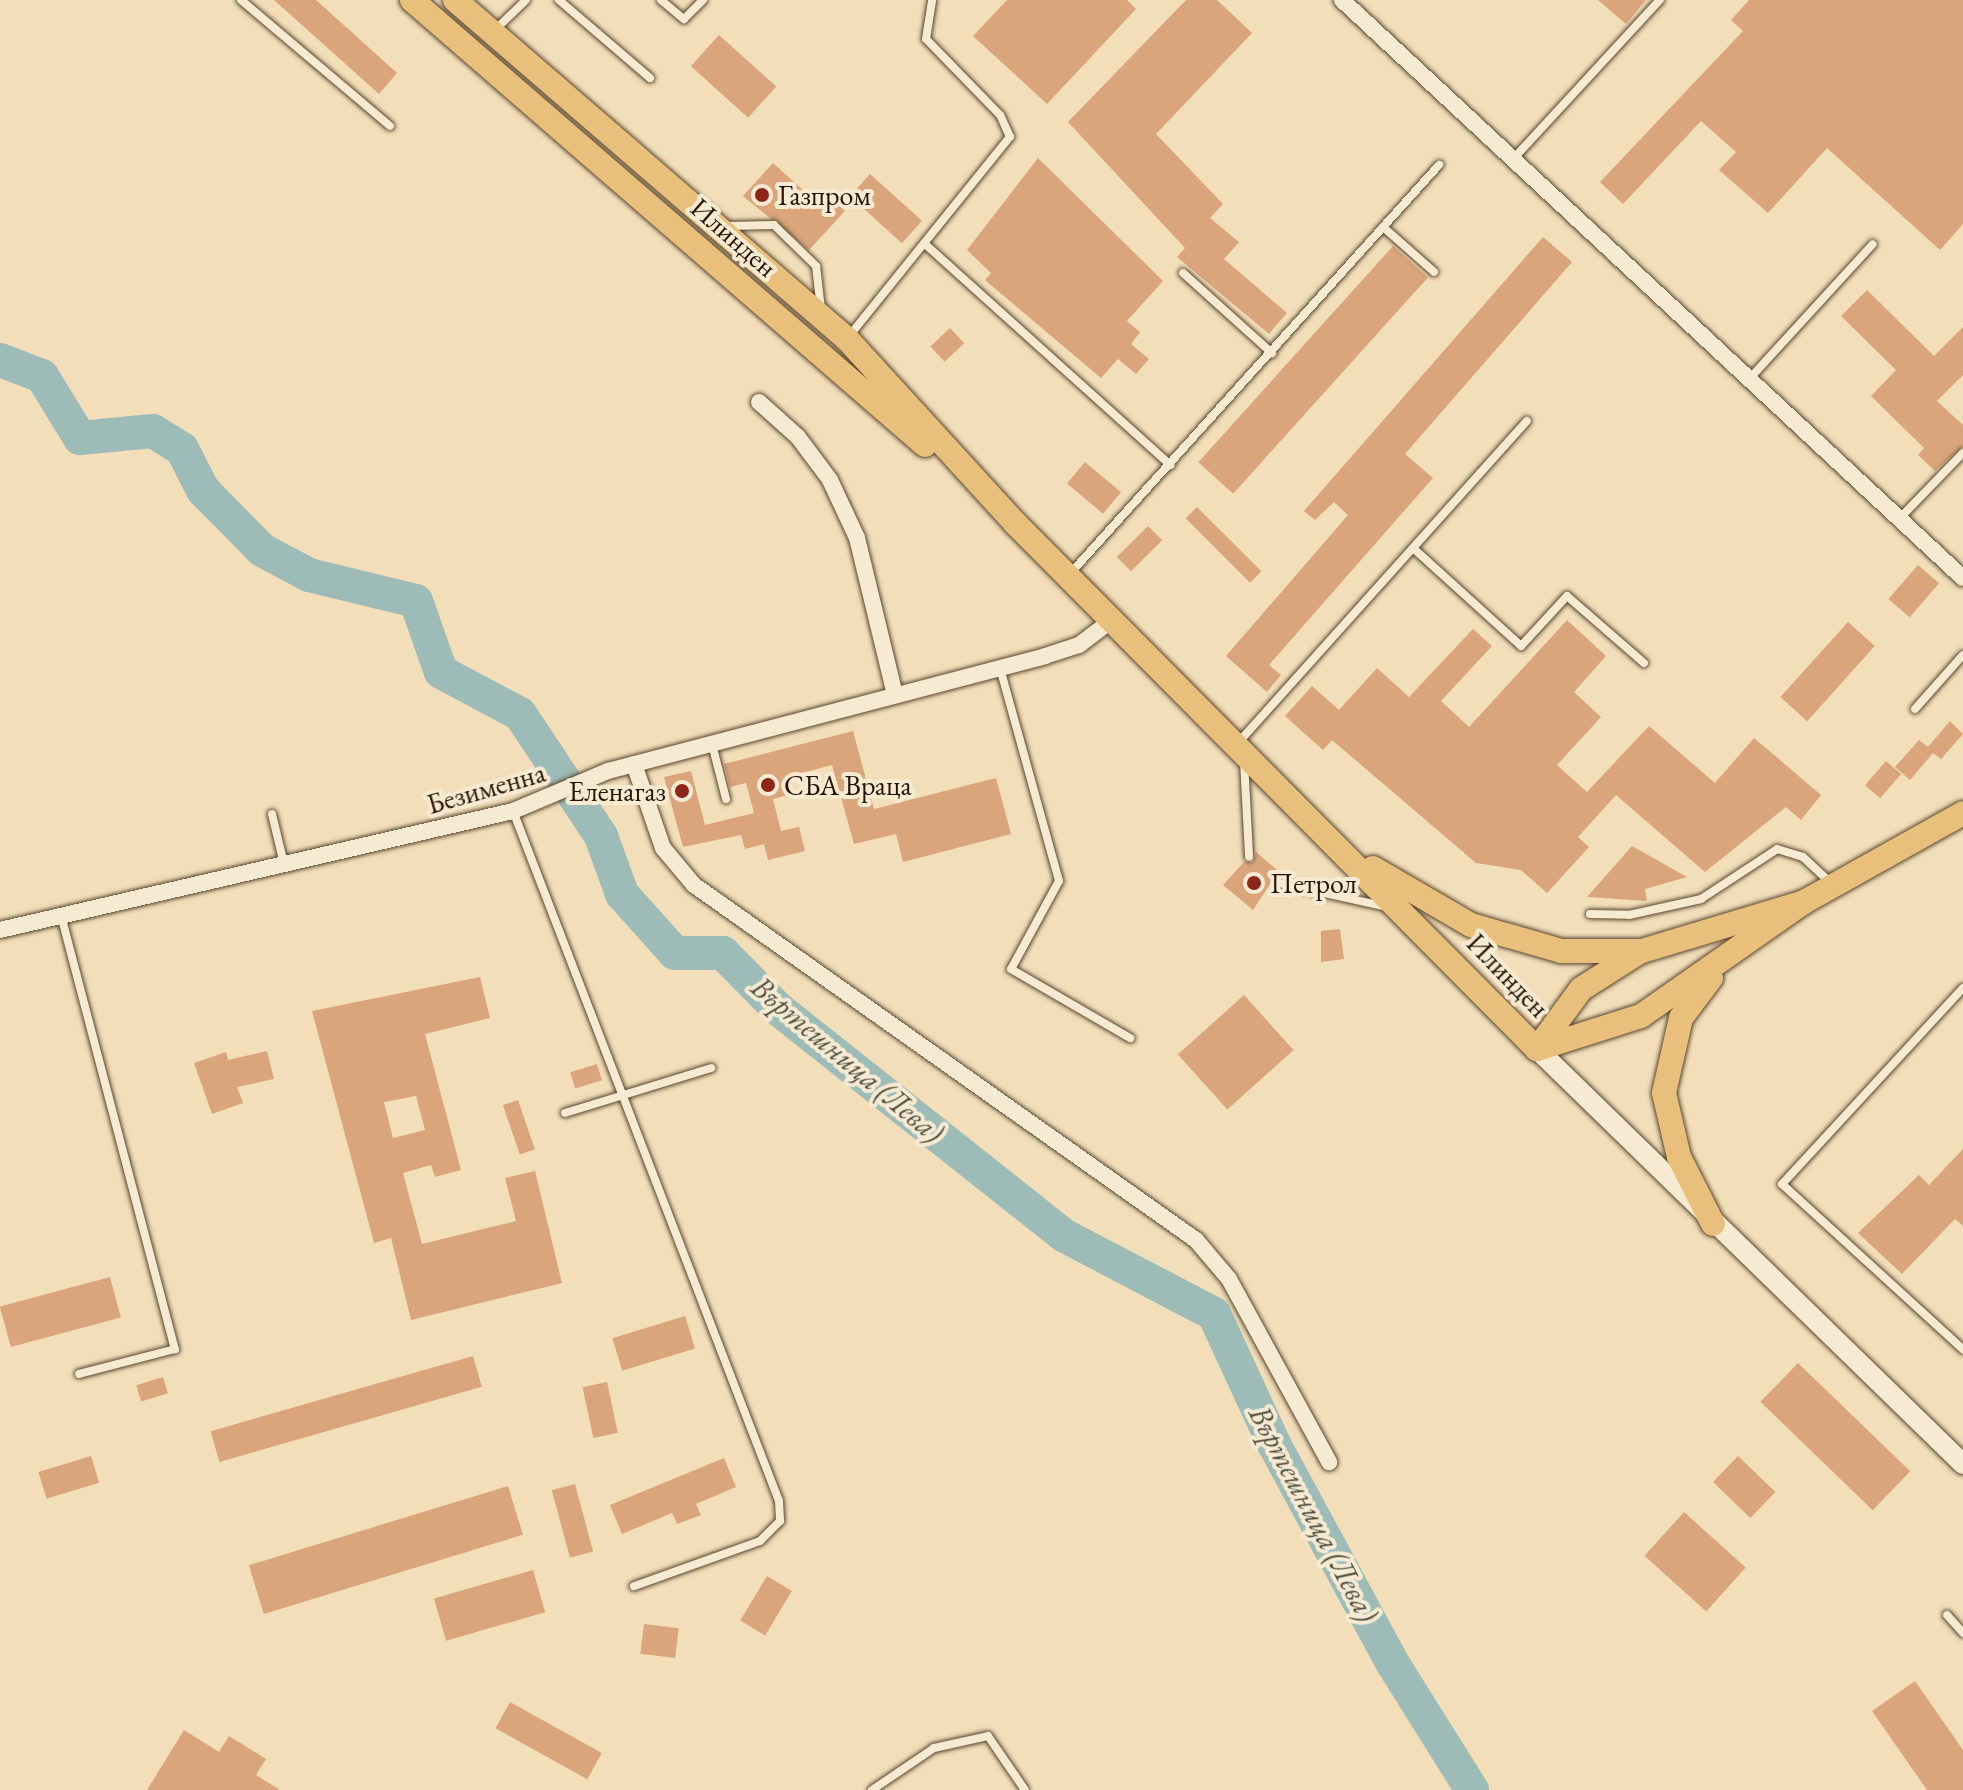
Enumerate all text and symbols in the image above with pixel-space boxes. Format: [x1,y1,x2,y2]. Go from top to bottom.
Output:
place label: Газпром [778,178,871,212]
marker: Газпром [753,186,771,204]
street label: Илинден [684,190,784,284]
street label: Безименна [423,755,549,821]
place label: СБА Враца [784,768,912,802]
place label: Еленагаз [569,774,666,808]
marker: СБА Враца [759,776,777,794]
marker: Еленагаз [673,782,691,800]
place label: Петрол [1270,866,1357,900]
marker: Петрол [1245,874,1263,892]
street label: Илинден [1460,926,1556,1024]
water label: Въртешница (Лева) [744,969,950,1151]
water label: Въртешница (Лева) [1241,1400,1385,1628]

